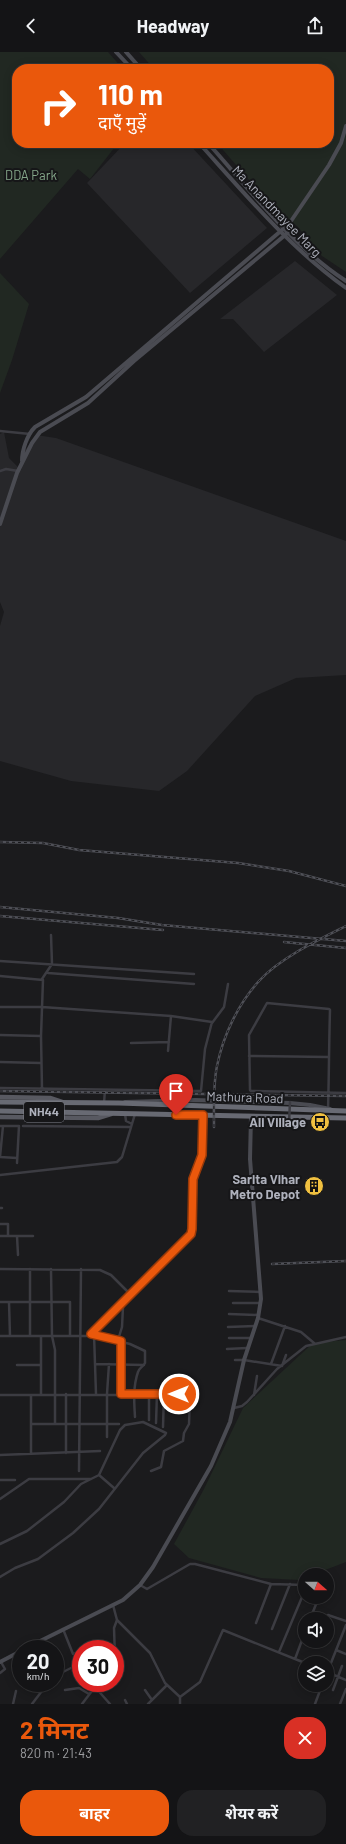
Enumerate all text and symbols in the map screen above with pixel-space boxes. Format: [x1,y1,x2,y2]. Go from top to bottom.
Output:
icon: back [20,15,42,37]
text: Headway [137,15,209,37]
icon: share [304,15,326,37]
text: 110 m [98,77,163,111]
icon: right [32,80,84,132]
text: दाएँ मुड़ें [98,111,146,133]
street label: Ma Anandmayee Marg [229,162,325,260]
park label: DDA Park [5,167,57,183]
pin [159,1074,193,1115]
icon: arrive [165,1080,187,1102]
street label: Mathura Road [206,1088,284,1106]
road number: NH44 [24,1102,64,1122]
bus stop icon: Ali Village [309,1111,331,1133]
place label: Ali Village [249,1114,306,1130]
place label: Sarita Vihar Metro Depot [230,1171,300,1202]
building icon: Sarita Vihar Metro Depot [303,1175,325,1197]
position arrow [158,1373,200,1415]
north arrow [298,1568,334,1604]
map controls [298,1568,334,1692]
button: sound [298,1612,334,1648]
speed limit sign: 30 [72,1640,124,1692]
text: 20 [27,1649,49,1673]
button: layers [298,1656,334,1692]
text: km/h [27,1670,49,1682]
text: 2 मिनट [20,1715,89,1744]
button: close [284,1717,326,1759]
text: 820 m · 21:43 [20,1745,92,1761]
button: बाहर [20,1790,169,1836]
button: शेयर करें [177,1790,326,1836]

